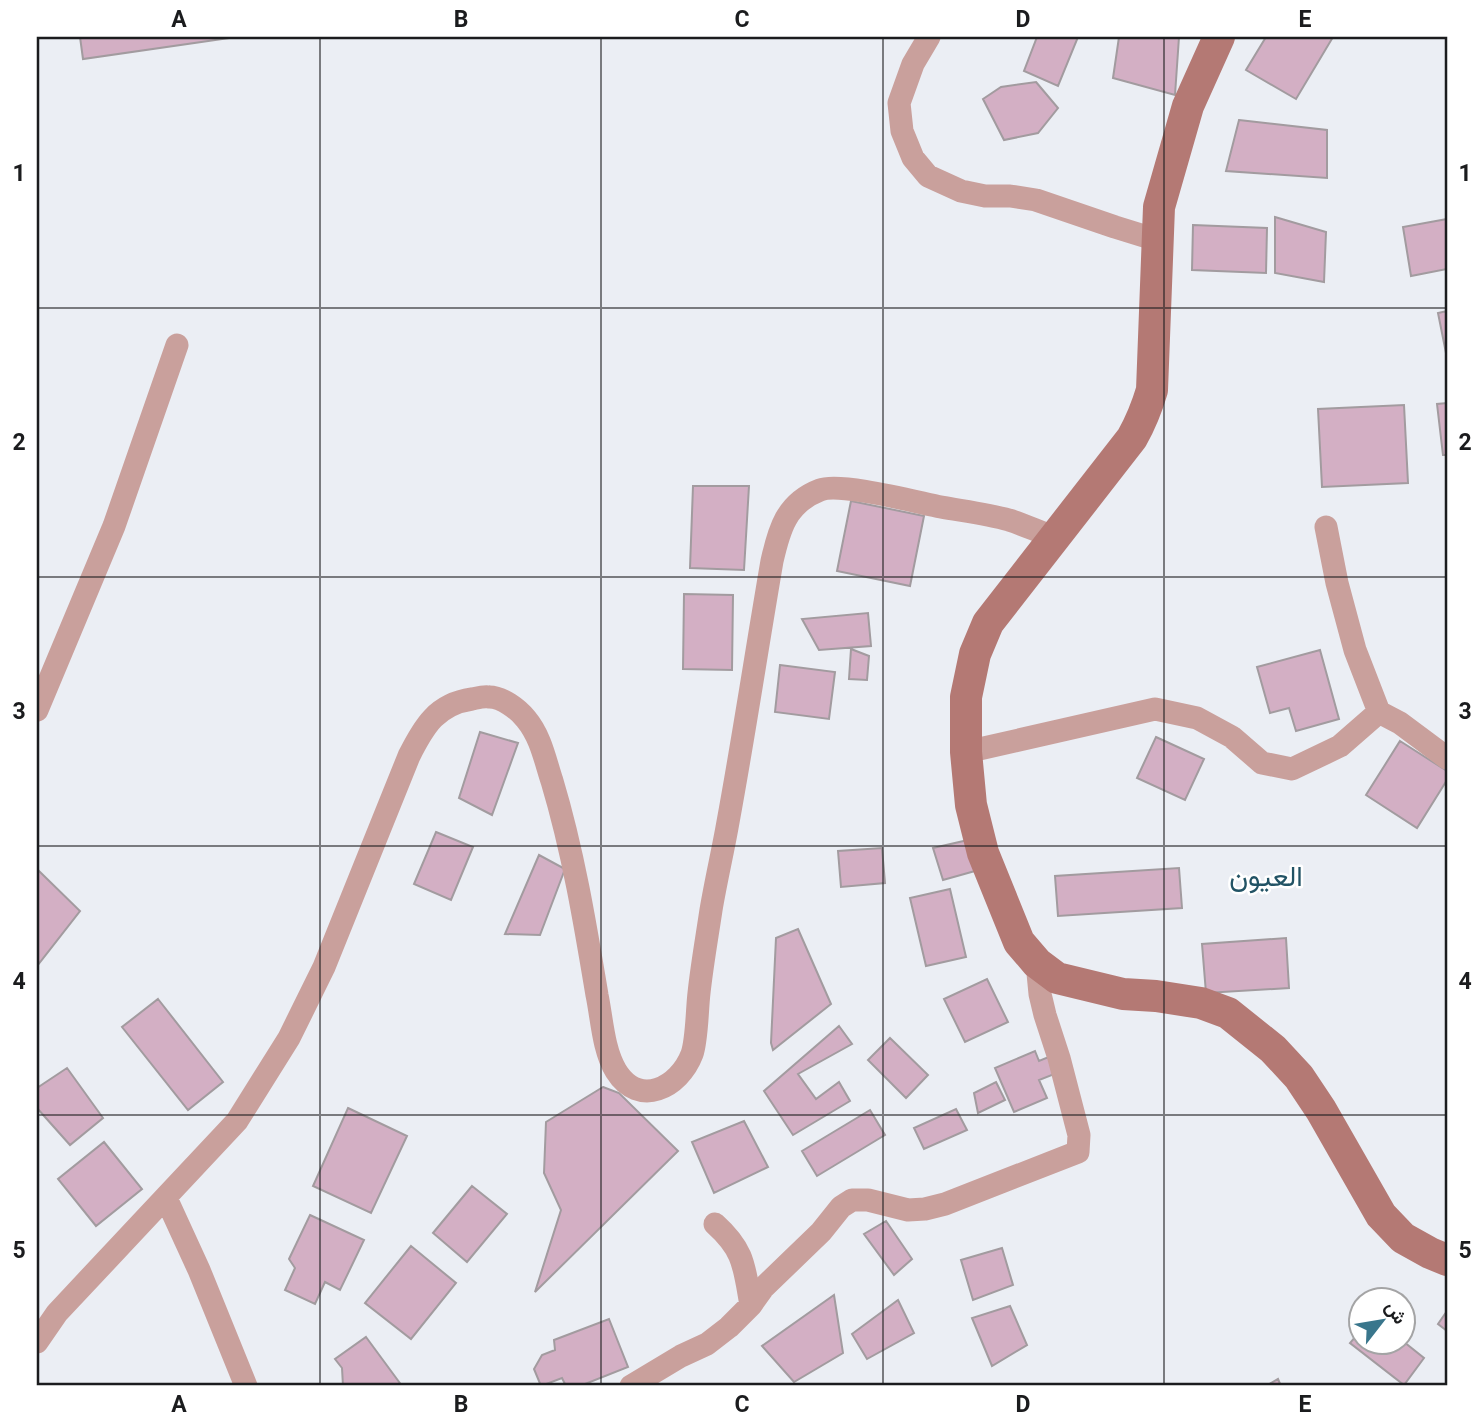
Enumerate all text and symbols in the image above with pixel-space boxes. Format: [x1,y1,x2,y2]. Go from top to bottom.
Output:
text: A [171,3,187,39]
text: B [454,3,468,39]
text: C [734,3,750,39]
text: D [1016,3,1030,39]
text: E [1299,3,1312,39]
text: 1 [12,157,26,193]
text: 1 [1458,157,1472,193]
text: 2 [12,426,26,462]
text: 2 [1458,426,1472,462]
text: 3 [12,695,26,731]
text: 3 [1458,695,1472,731]
district label: العيون [1229,857,1303,901]
text: 4 [12,965,26,1001]
text: 4 [1458,965,1472,1001]
text: 5 [12,1234,26,1270]
text: 5 [1458,1234,1472,1270]
north arrow [1348,1286,1418,1356]
text: ش [1376,1296,1413,1331]
text: A [171,1388,187,1423]
text: B [454,1388,468,1423]
text: C [734,1388,750,1423]
text: D [1016,1388,1030,1423]
text: E [1299,1388,1312,1423]

